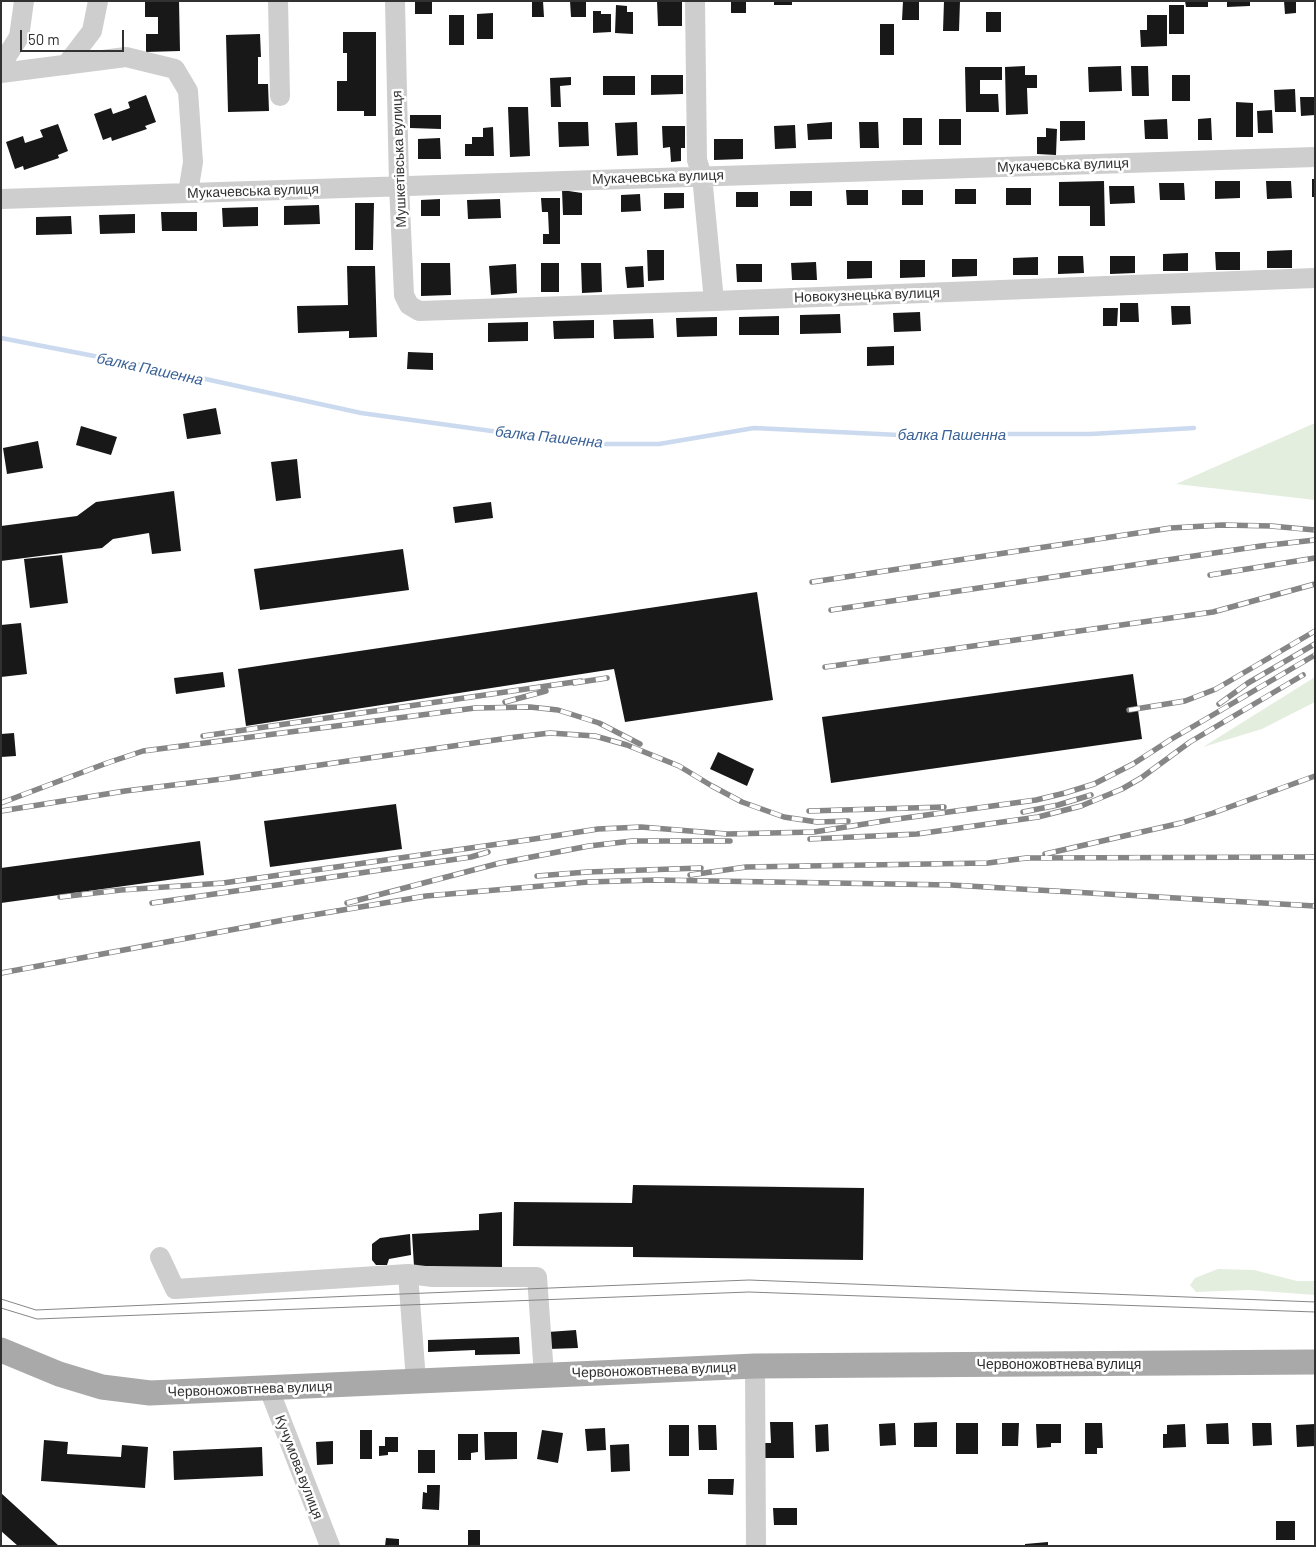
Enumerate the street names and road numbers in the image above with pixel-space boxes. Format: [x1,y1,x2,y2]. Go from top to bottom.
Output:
street label: Мушкетівська вулиця [388,90,410,228]
street label: Мукачевська вулиця [997,154,1129,176]
street label: Мукачевська вулиця [592,166,724,188]
street label: Мукачевська вулиця [187,180,319,202]
street label: Новокузнецька вулиця [794,284,940,306]
street label: Червоножовтнева вулиця [977,1356,1141,1372]
street label: Червоножовтнева вулиця [571,1359,737,1381]
street label: Червоножовтнева вулиця [167,1378,333,1400]
street label: Кучумова вулиця [271,1413,327,1521]

